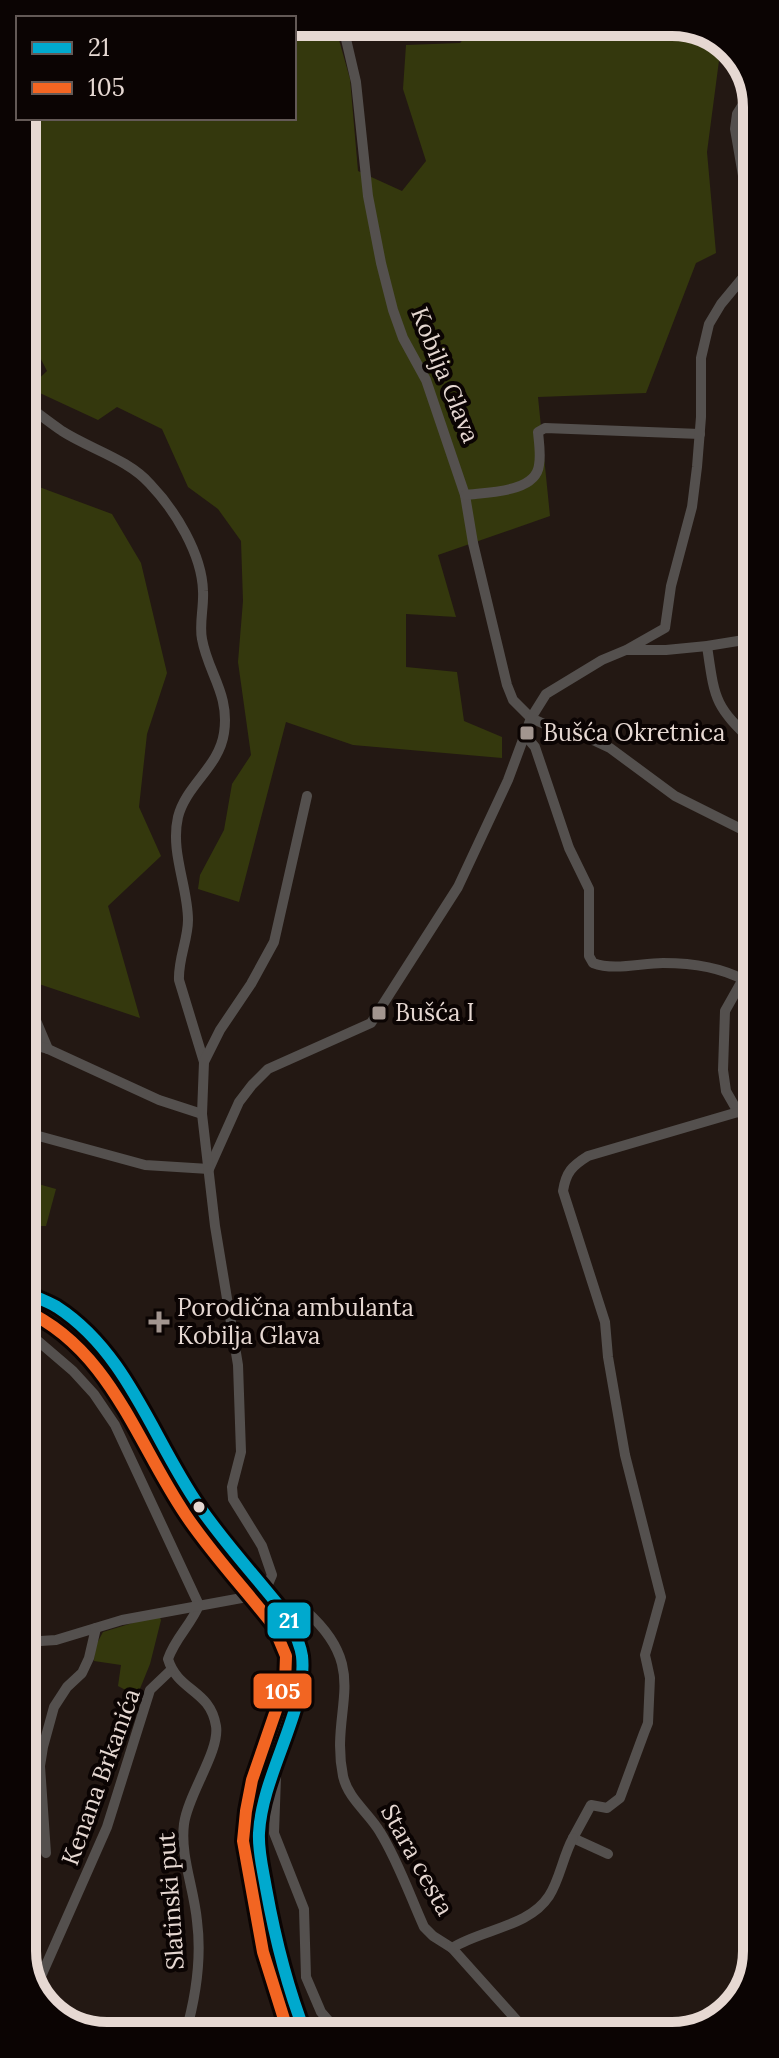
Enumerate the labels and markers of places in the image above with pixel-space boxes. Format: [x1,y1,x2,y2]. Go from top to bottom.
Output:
place label: Bušća Okretnica [543,717,725,748]
marker: Bušća Okretnica [518,724,536,742]
place label: Bušća I [395,997,475,1028]
marker: Bušća I [370,1004,388,1022]
place label: Porodična ambulanta Kobilja Glava [177,1292,414,1351]
marker: Porodična ambulanta Kobilja Glava [148,1311,170,1333]
unlabelled marker [191,1499,207,1515]

